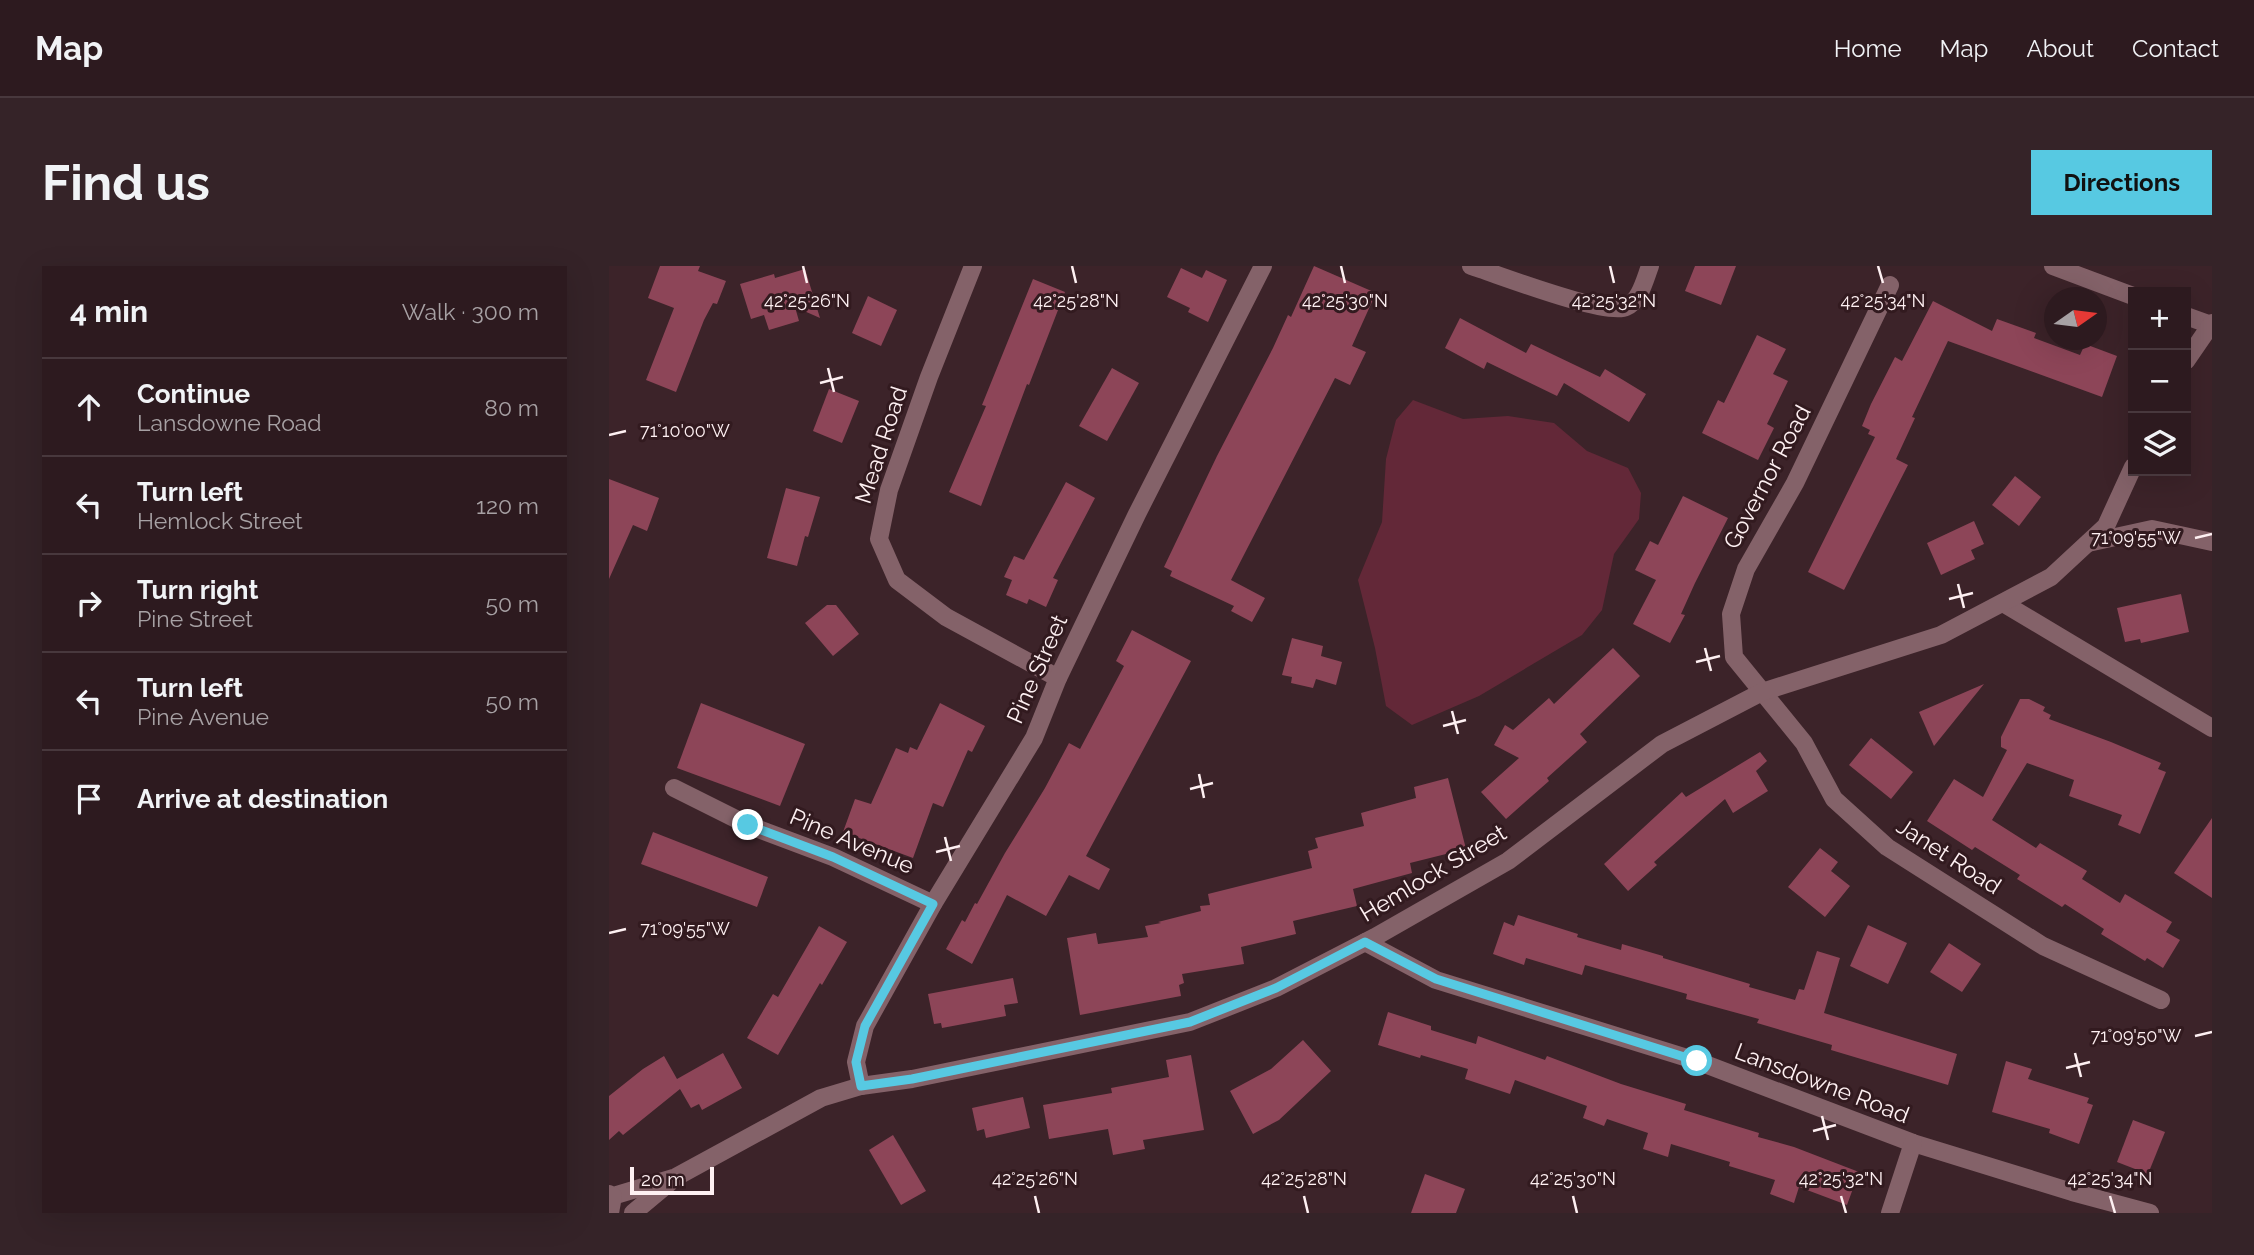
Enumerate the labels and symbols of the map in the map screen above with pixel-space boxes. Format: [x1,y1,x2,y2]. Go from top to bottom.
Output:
north arrow [2044,287,2107,350]
text: 42°25'26"N [764,290,850,311]
text: 42°25'28"N [1033,290,1119,311]
text: 42°25'30"N [1302,290,1388,311]
text: 42°25'32"N [1572,290,1656,311]
text: 42°25'34"N [1841,290,1925,311]
street label: Mead Road [849,383,912,507]
street label: Governor Road [1717,400,1816,553]
text: 71°10'00"W [640,420,730,441]
text: 71°09'55"W [2091,527,2181,548]
street label: Pine Street [1001,610,1073,727]
street label: Pine Avenue [786,802,918,879]
route end [732,809,763,840]
street label: Janet Road [1892,812,2007,899]
street label: Hemlock Street [1355,818,1511,927]
text: 71°09'55"W [640,918,730,939]
text: 71°09'50"W [2091,1025,2181,1046]
street label: Lansdowne Road [1731,1037,1913,1128]
route start [1681,1045,1712,1076]
scale bar [630,1164,714,1196]
text: 42°25'26"N [992,1168,1078,1189]
text: 42°25'28"N [1261,1168,1347,1189]
text: 42°25'30"N [1530,1168,1616,1189]
text: 42°25'32"N [1799,1168,1883,1189]
text: 42°25'34"N [2068,1168,2152,1189]

